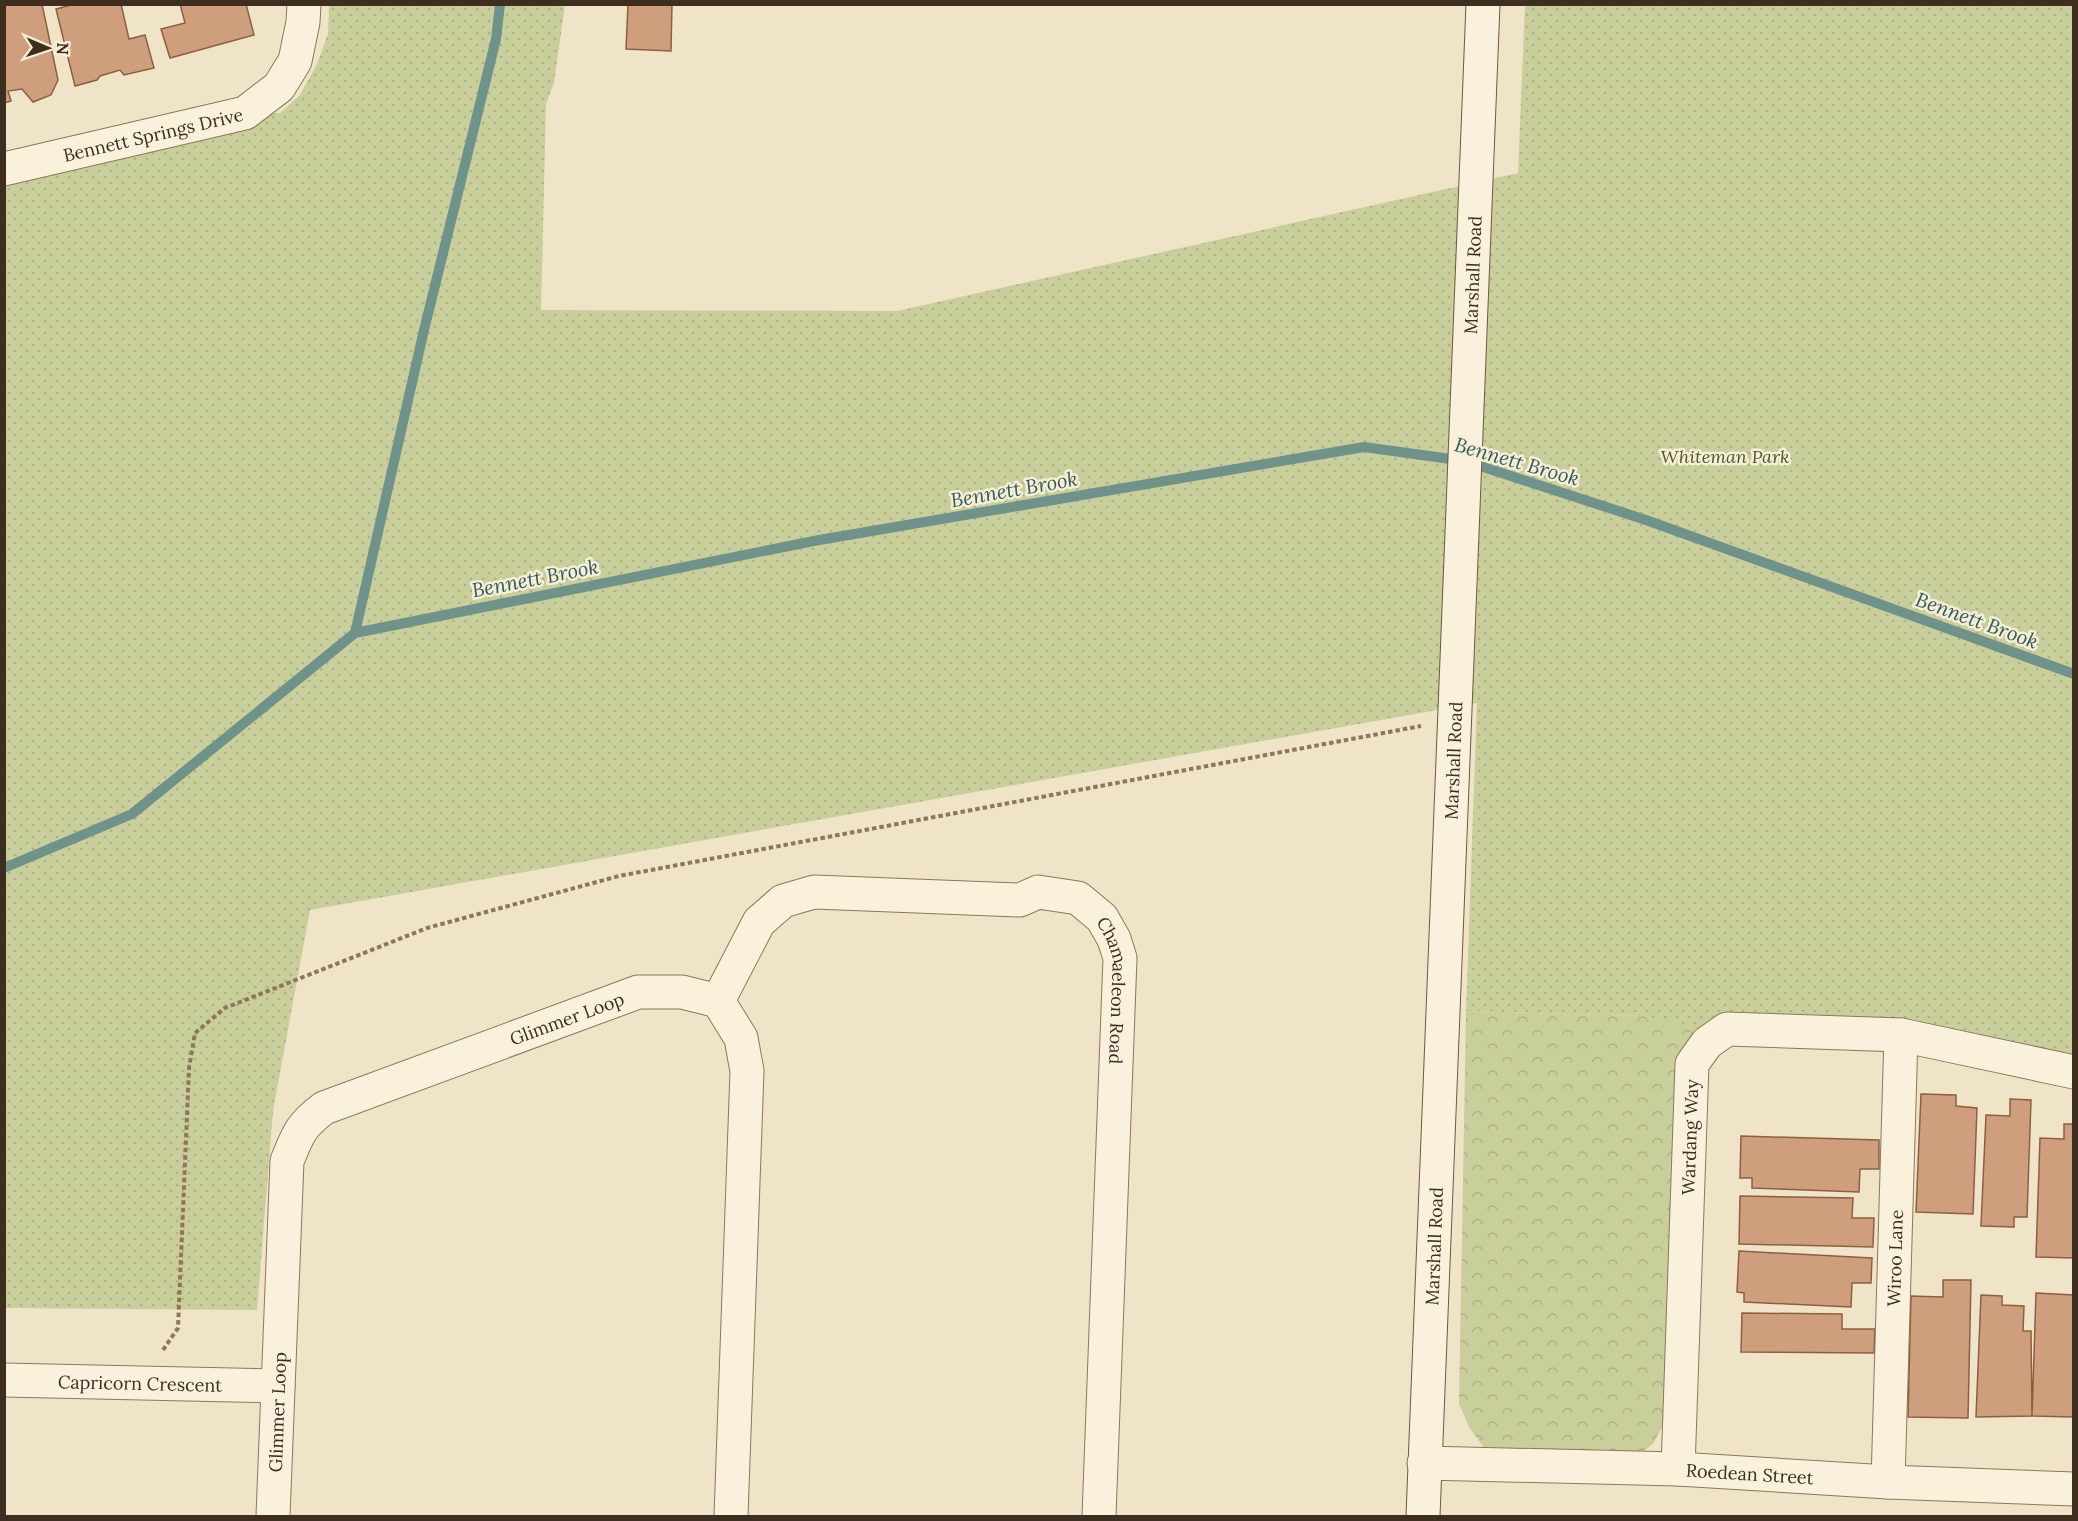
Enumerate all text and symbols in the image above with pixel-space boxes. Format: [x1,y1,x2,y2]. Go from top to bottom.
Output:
north arrow [18,18,78,78]
text: N [53,42,73,55]
street label: Bennett Springs Drive [61,102,246,166]
street label: Marshall Road [1458,215,1486,335]
water label: Bennett Brook [1452,431,1582,491]
park label: Whiteman Park [1661,445,1789,468]
water label: Bennett Brook [949,466,1079,512]
water label: Bennett Brook [470,553,600,603]
water label: Bennett Brook [1912,586,2042,654]
street label: Marshall Road [1439,701,1467,820]
street label: Chamaeleon Road [1092,912,1132,1065]
street label: Glimmer Loop [506,987,627,1050]
street label: Wardang Way [1676,1078,1703,1195]
street label: Marshall Road [1420,1186,1448,1306]
street label: Wiroo Lane [1882,1209,1907,1307]
street label: Glimmer Loop [263,1351,291,1473]
street label: Capricorn Crescent [58,1370,222,1396]
street label: Roedean Street [1685,1458,1814,1489]

